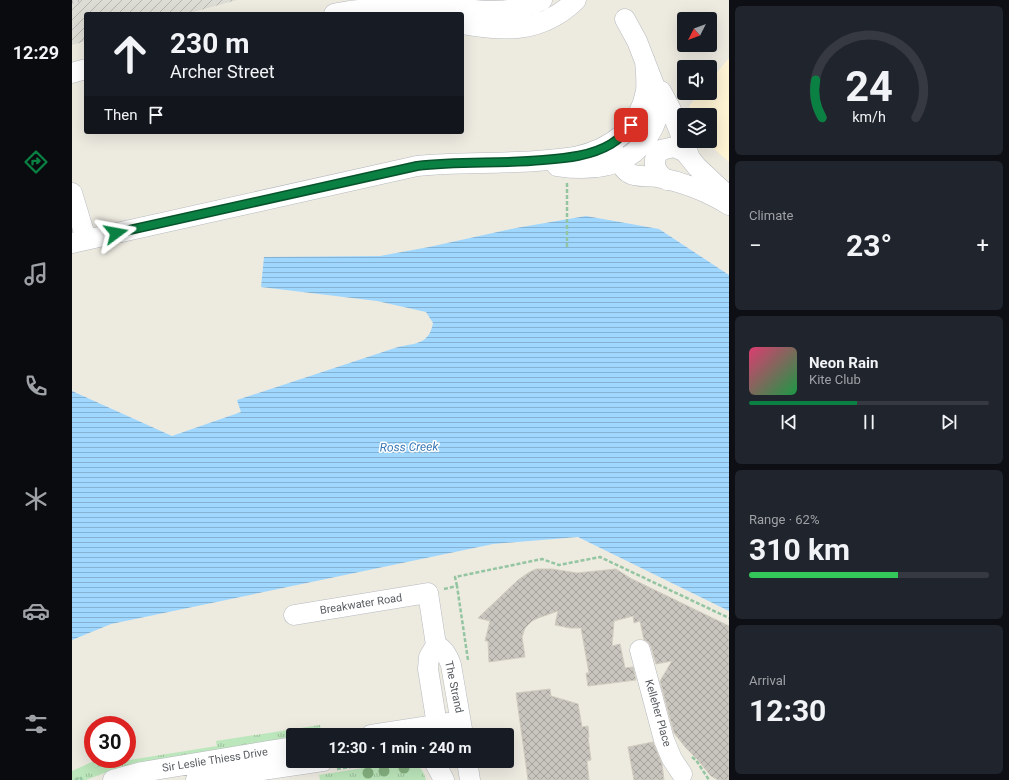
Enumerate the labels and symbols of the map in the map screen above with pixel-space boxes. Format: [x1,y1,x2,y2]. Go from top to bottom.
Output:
north arrow [677,12,717,52]
pin [614,108,648,142]
position arrow [95,212,137,254]
water label: Ross Creek [380,439,439,455]
street label: Breakwater Road [319,591,403,617]
street label: The Strand [442,660,466,714]
street label: Kelleher Place [642,678,674,748]
speed limit sign: 30 [84,716,136,768]
street label: Sir Leslie Thiess Drive [161,745,269,775]

